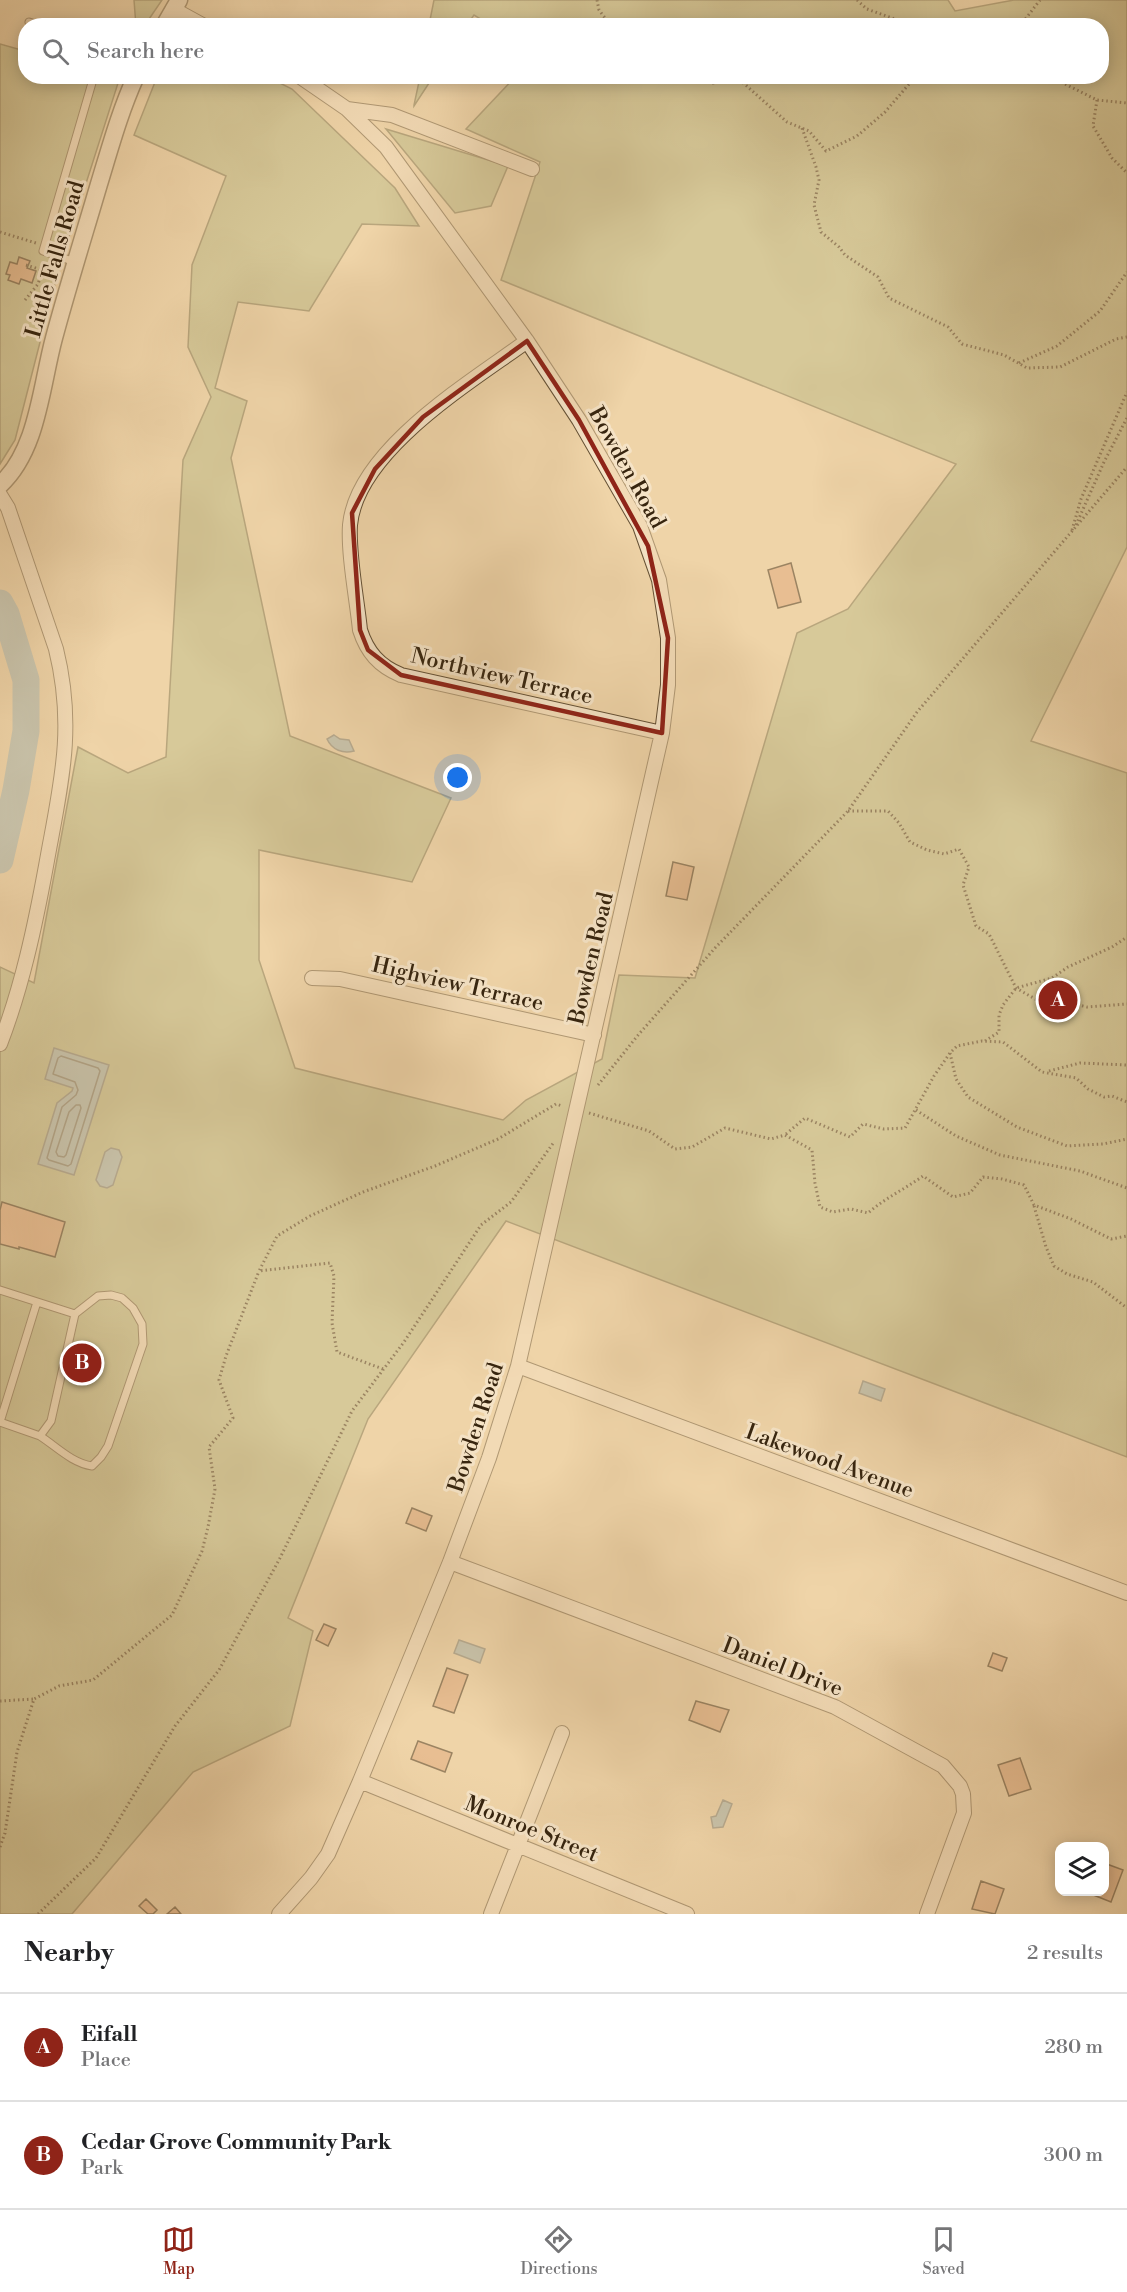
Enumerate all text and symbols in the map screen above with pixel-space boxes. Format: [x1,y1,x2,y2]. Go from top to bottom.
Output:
search box [18,18,1109,84]
icon: search [39,35,72,68]
text: Search here [87,38,204,65]
street label: Little Falls Road [20,177,91,341]
street label: Bowden Road [582,401,671,534]
street label: Northview Terrace [408,642,595,711]
your location [443,763,472,792]
street label: Bowden Road [563,889,620,1028]
street label: Highview Terrace [369,952,546,1017]
pin: A [1038,978,1078,1022]
pin: B [62,1340,101,1386]
street label: Bowden Road [442,1359,510,1497]
street label: Lakewood Avenue [742,1418,917,1504]
street label: Daniel Drive [718,1632,846,1703]
street label: Monroe Street [461,1790,602,1869]
map controls [1055,1842,1109,1896]
button: layers [1055,1842,1109,1896]
text: Nearby [24,1937,114,1969]
text: 2 results [1027,1941,1103,1966]
text: Eifall [81,2021,138,2048]
text: A [36,2035,51,2060]
text: 280 m [1044,2035,1103,2060]
text: Place [81,2048,131,2073]
text: Cedar Grove Community Park [81,2129,391,2156]
text: B [36,2143,51,2168]
text: 300 m [1044,2143,1103,2168]
text: Park [81,2156,123,2181]
tab: Map [162,2223,195,2279]
tab: Directions [520,2223,598,2279]
tab: Saved [922,2223,965,2279]

